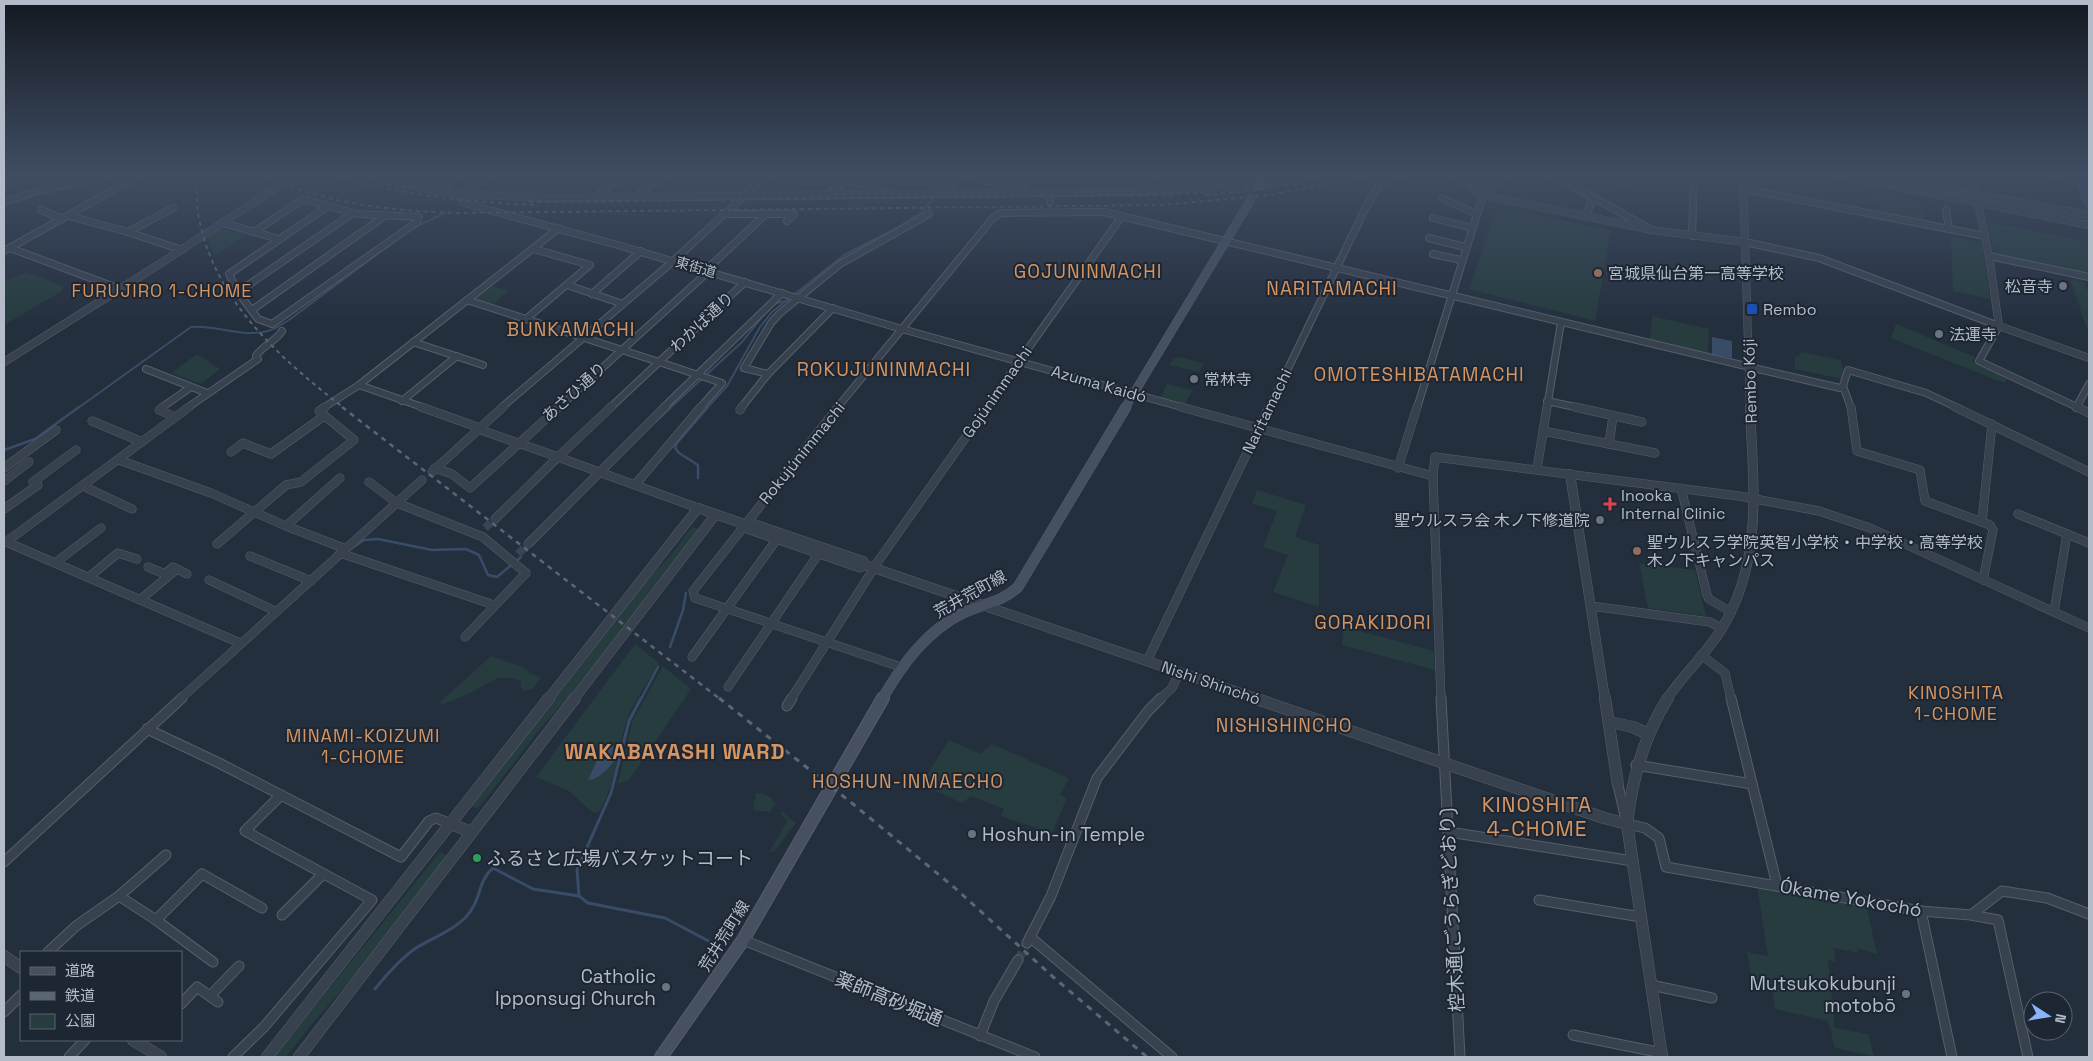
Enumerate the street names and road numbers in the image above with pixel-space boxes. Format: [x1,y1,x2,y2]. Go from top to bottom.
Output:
street label: 東街道 [673,253,719,281]
street label: わかば通り [666,287,738,357]
street label: Rembo Kóji [1738,338,1762,424]
street label: Gojúnimmachi [958,342,1036,442]
street label: あさひ通り [537,357,611,427]
street label: Azuma Kaidó [1049,360,1149,408]
street label: Naritamachi [1237,365,1297,457]
street label: Rokujúnimmachi [754,398,850,508]
street label: 荒井荒町線 [930,565,1010,623]
street label: Nishi Shinchó [1159,656,1263,710]
street label: 椌木通(ごうらぎどおり) [1434,807,1470,1013]
street label: Ókame Yokochó [1778,873,1924,923]
street label: 荒井荒町線 [694,897,754,975]
street label: 薬師高砂堀通 [831,966,947,1032]

